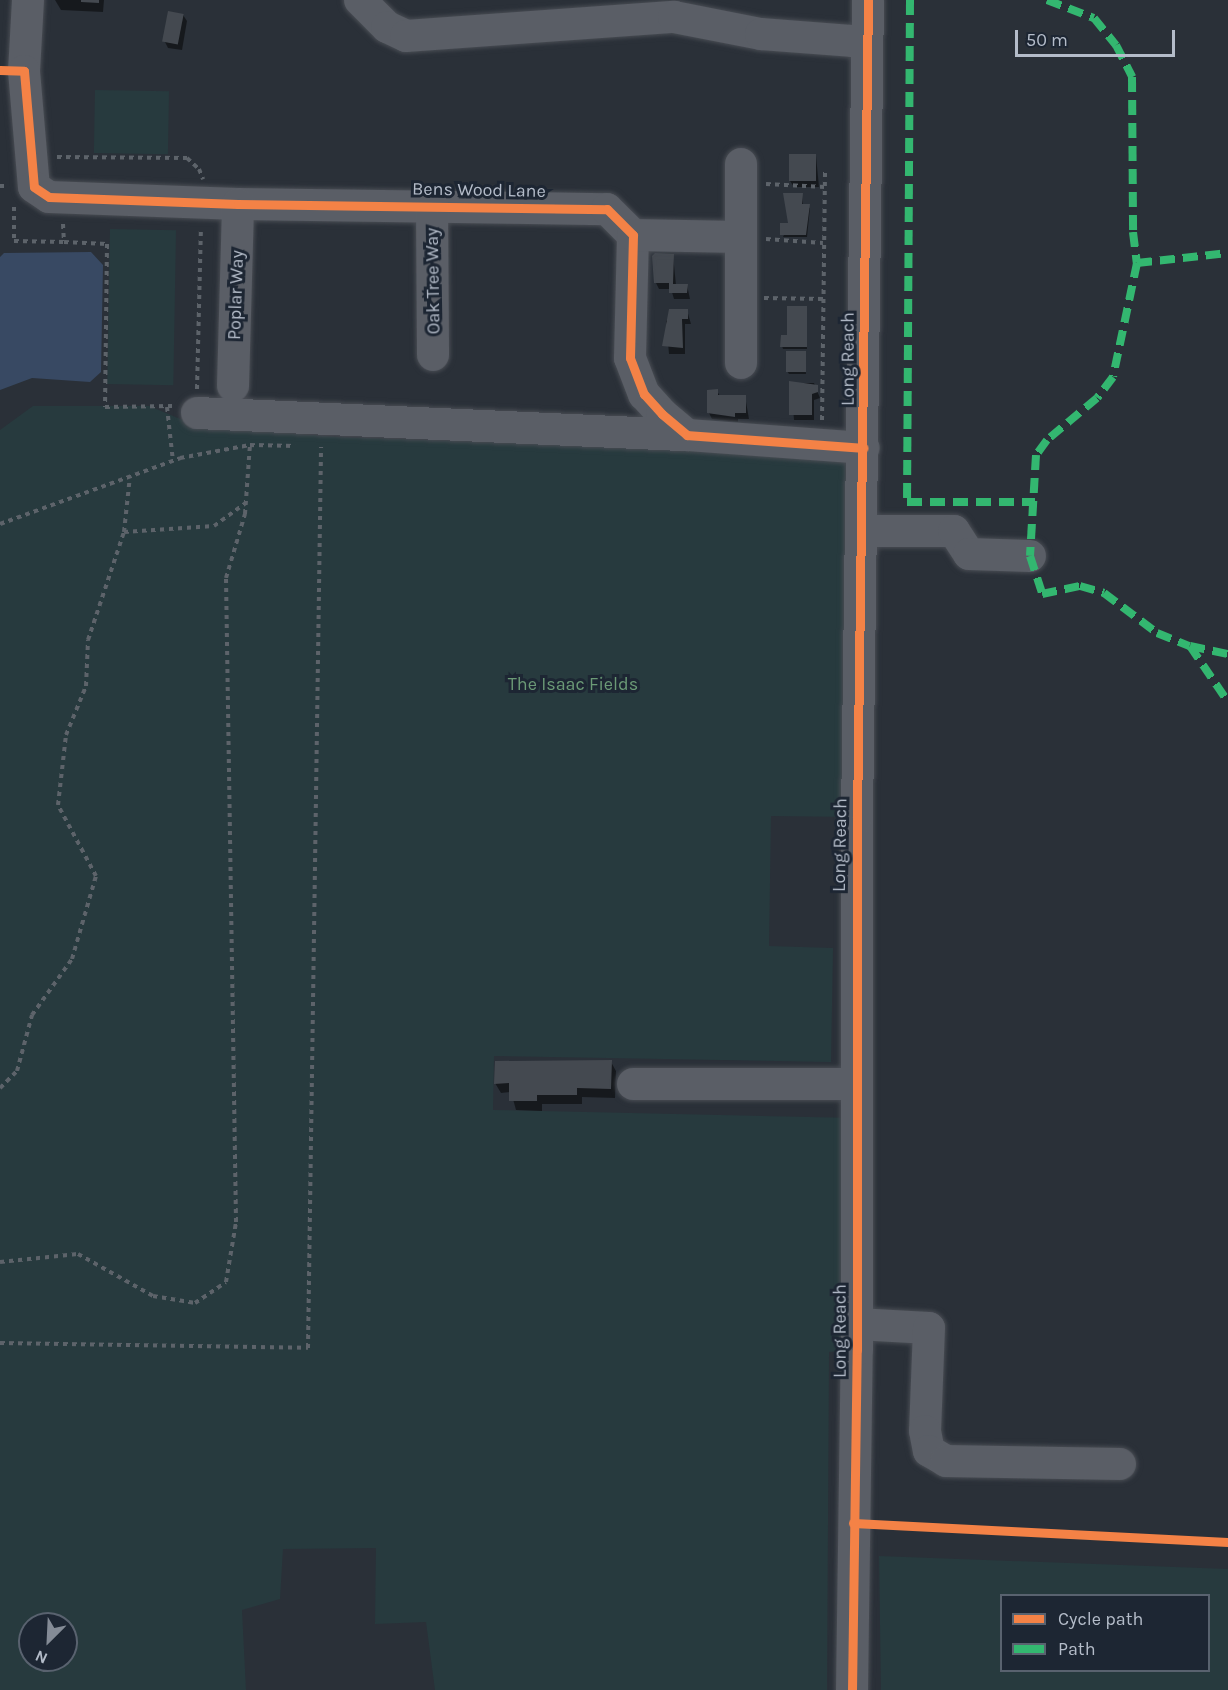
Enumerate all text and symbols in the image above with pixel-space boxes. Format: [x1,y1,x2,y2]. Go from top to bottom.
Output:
scale bar [1018,18,1178,56]
text: 50 m [1026,29,1068,51]
street label: Bens Wood Lane [412,178,546,202]
street label: Oak Tree Way [421,227,445,335]
street label: Poplar Way [224,250,248,340]
street label: Long Reach [837,312,859,406]
park label: The Isaac Fields [508,673,638,695]
street label: Long Reach [828,798,852,892]
street label: Long Reach [829,1284,851,1378]
legend [1000,1594,1210,1672]
text: Cycle path [1058,1608,1143,1630]
north arrow [18,1612,78,1672]
text: Path [1058,1638,1096,1660]
text: N [32,1646,50,1668]

